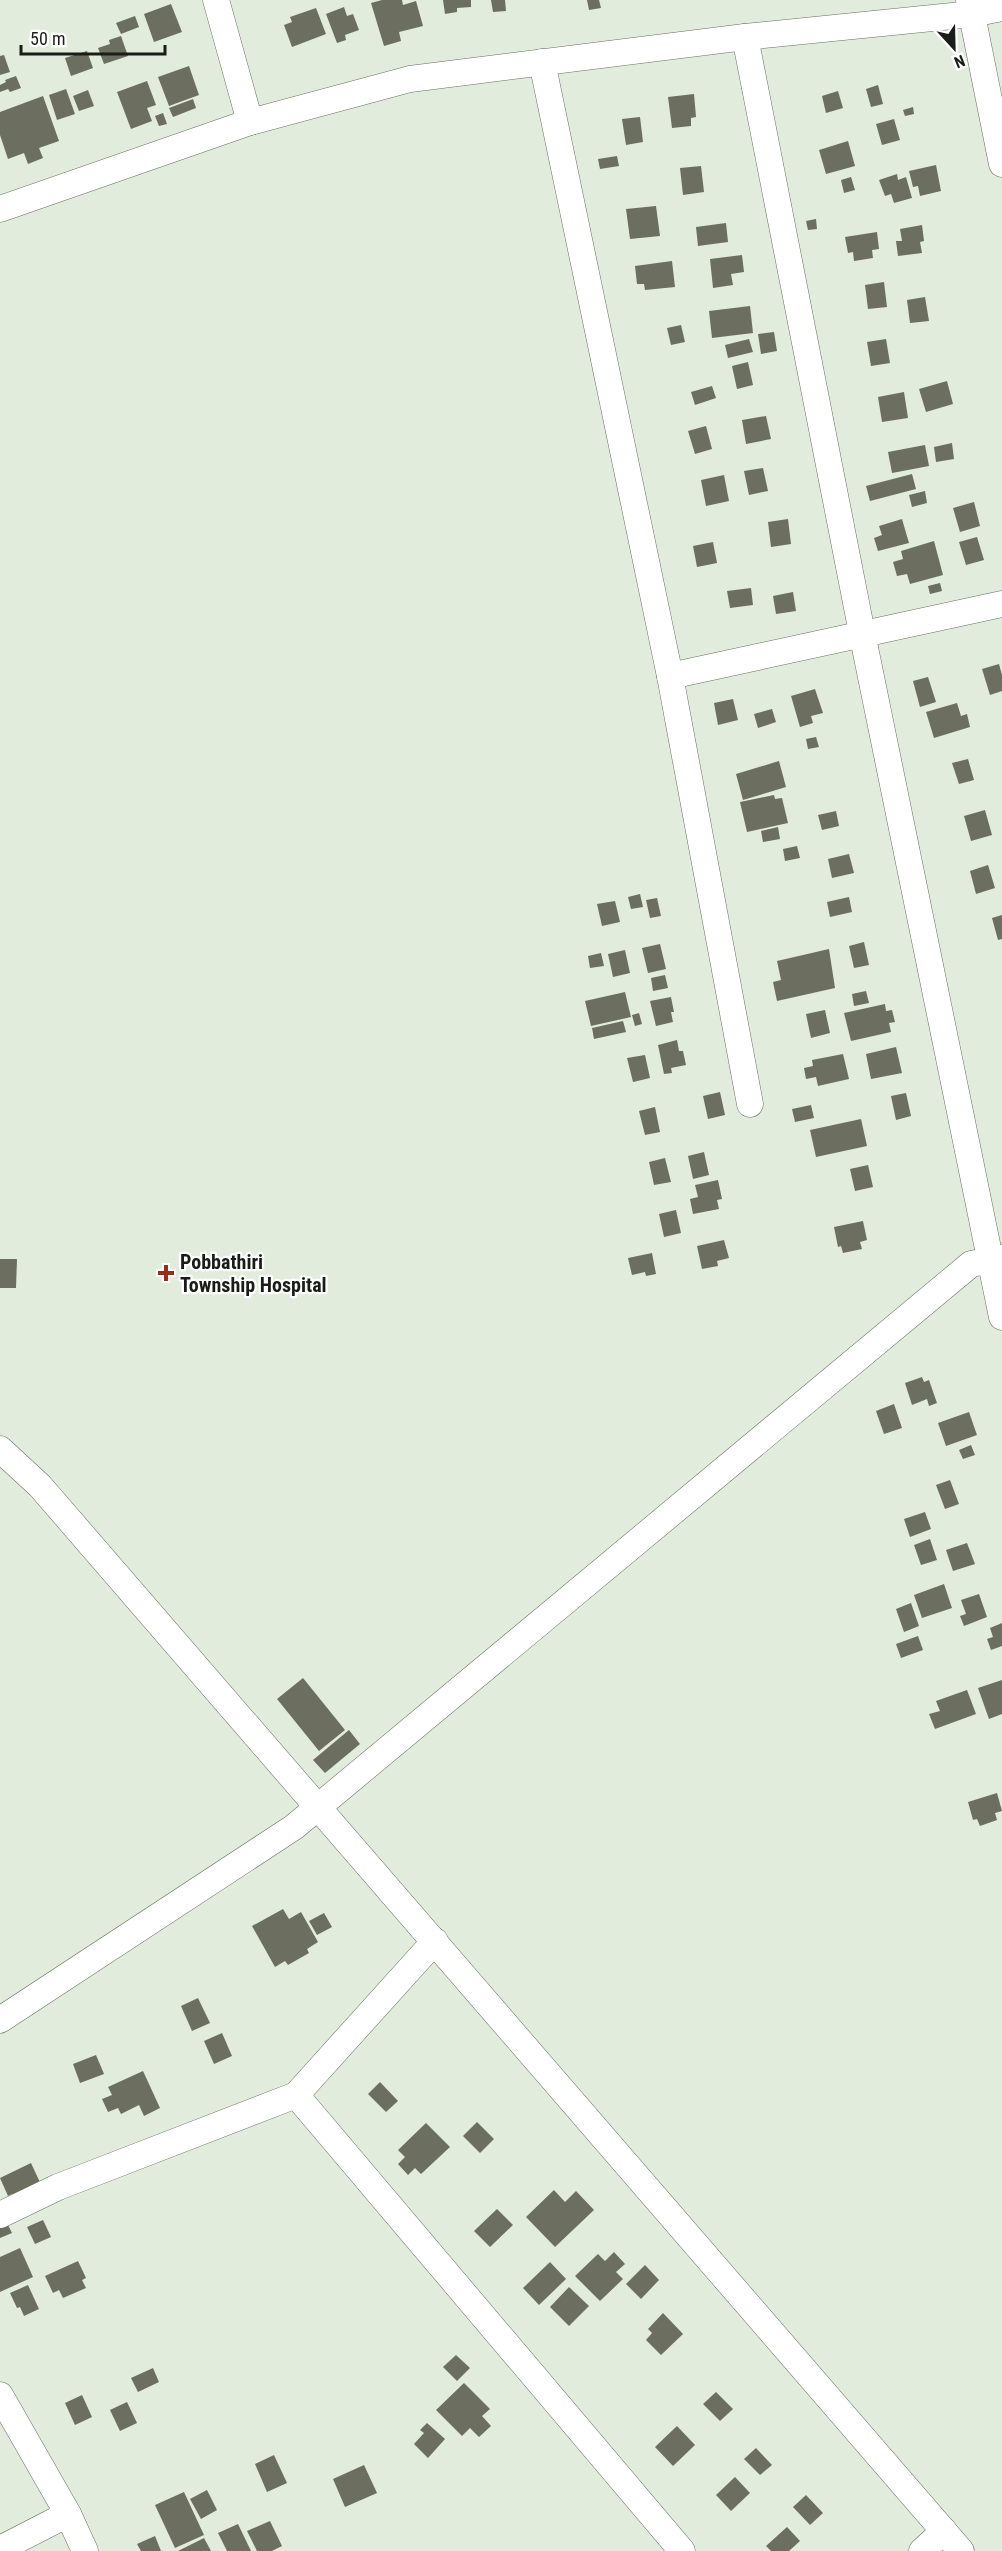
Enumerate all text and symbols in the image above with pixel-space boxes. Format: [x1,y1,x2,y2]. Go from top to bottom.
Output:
scale bar [21,18,165,56]
north arrow [924,18,984,78]
text: 50 m [30,28,65,49]
text: N [951,51,968,72]
place label: Pobbathiri Township Hospital [180,1250,327,1297]
marker: Pobbathiri Township Hospital [157,1264,175,1282]

